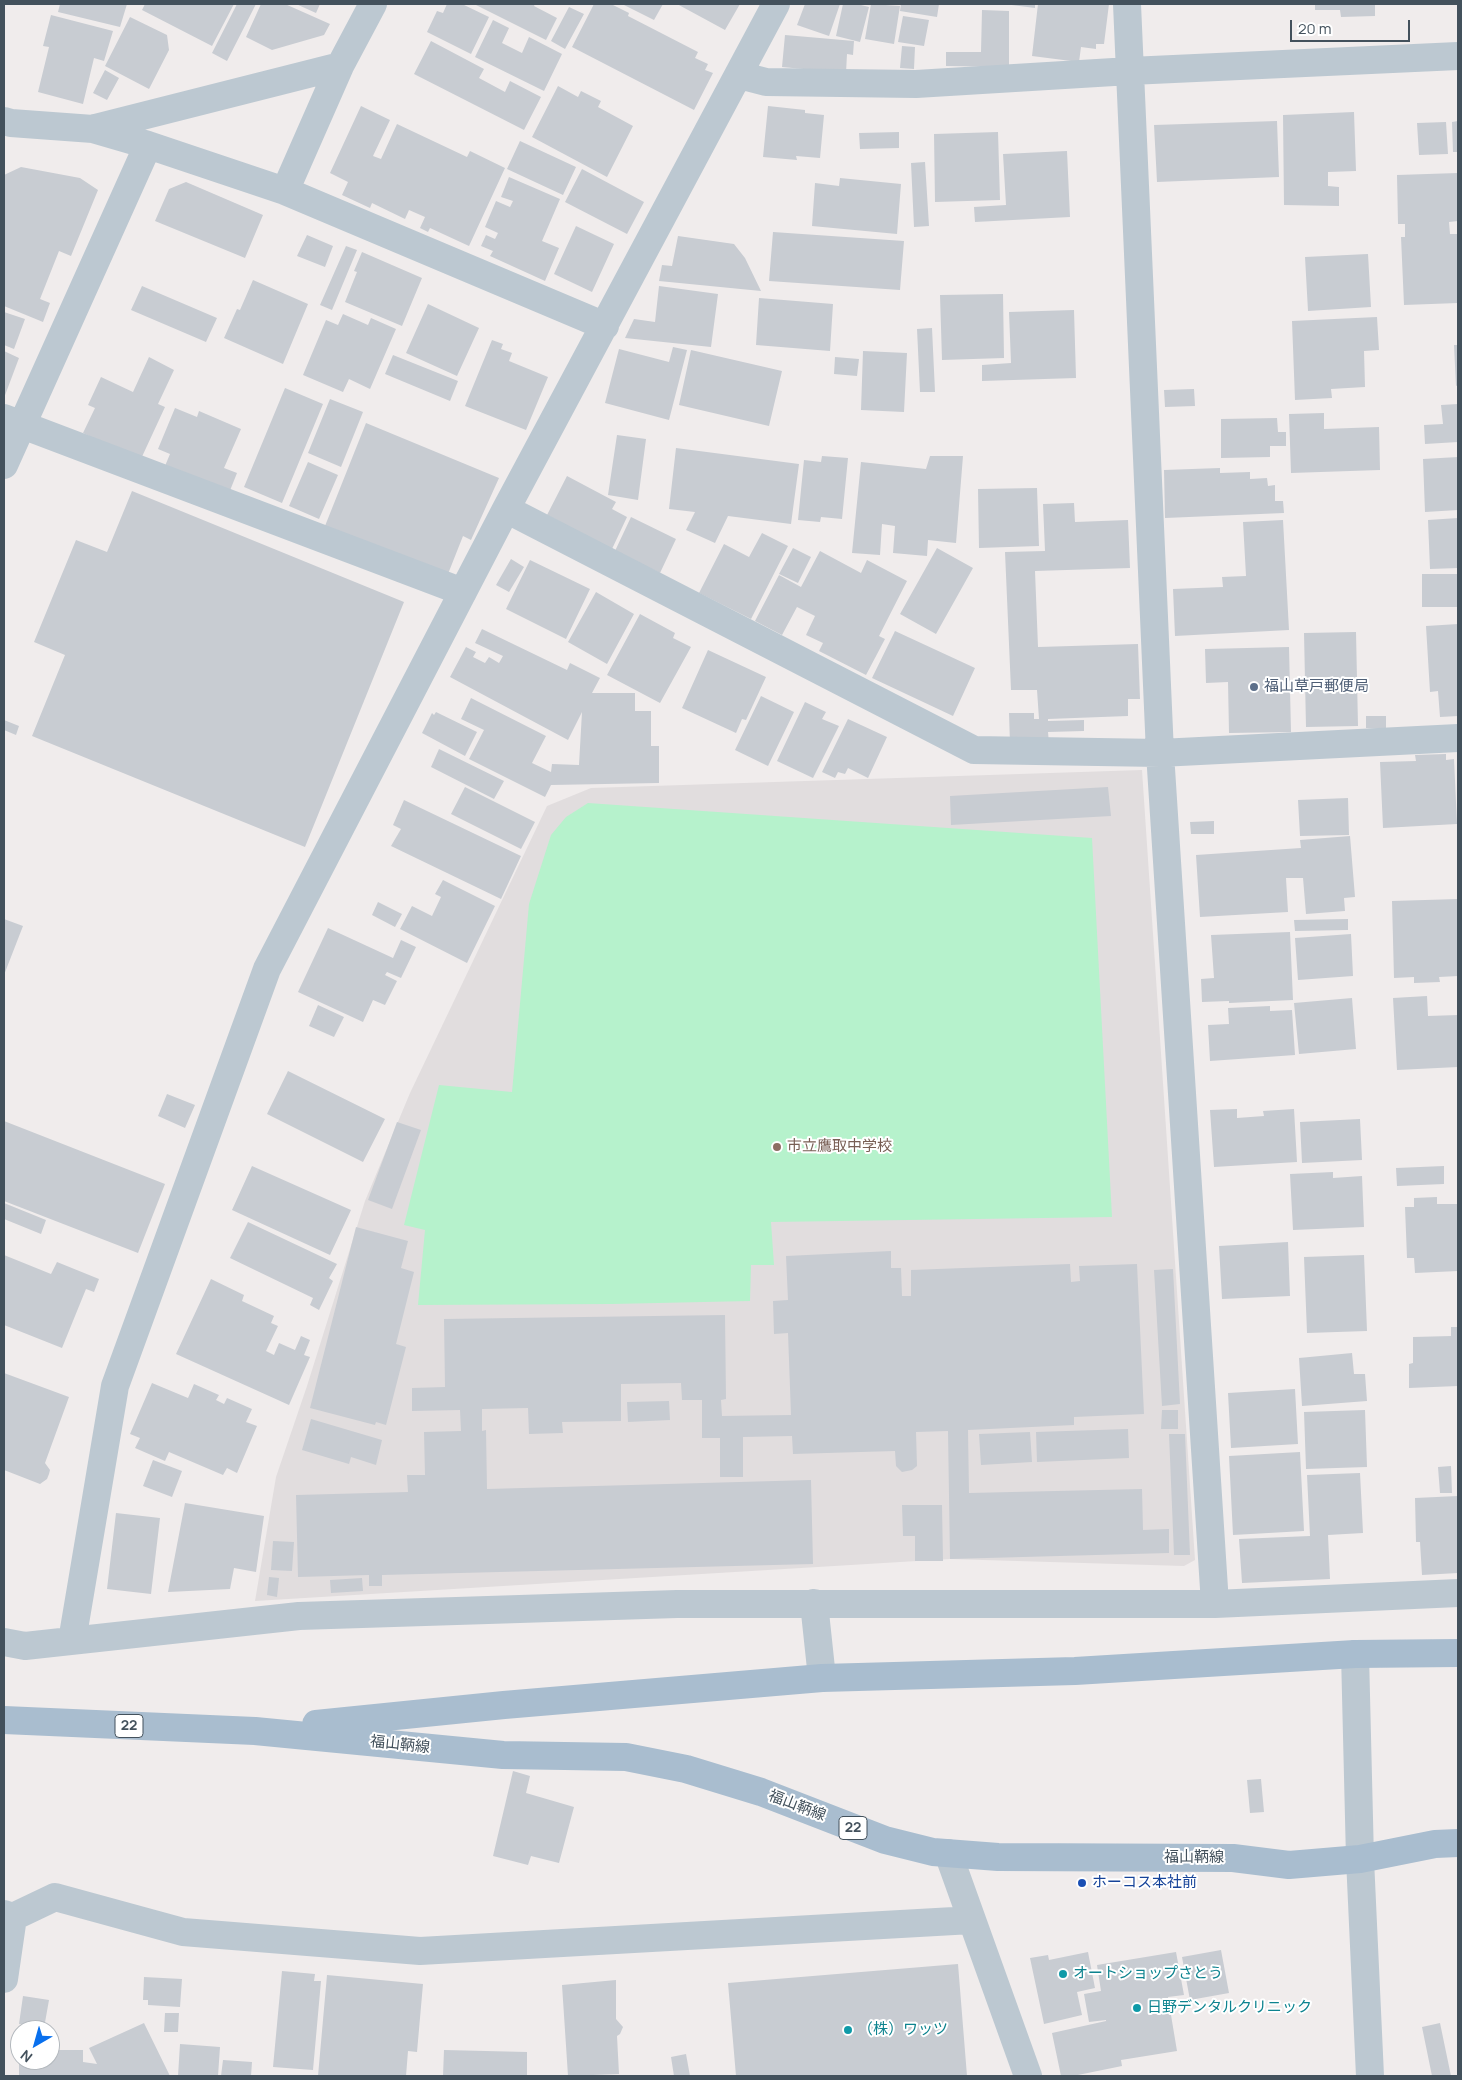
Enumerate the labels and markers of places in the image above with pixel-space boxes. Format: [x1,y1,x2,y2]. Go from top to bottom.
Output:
place label: 福山草戸郵便局 [1264,678,1369,696]
marker: 福山草戸郵便局 [1248,681,1260,693]
place label: 市立鷹取中学校 [787,1138,892,1156]
marker: 市立鷹取中学校 [771,1141,783,1153]
place label: ホーコス本社前 [1092,1874,1197,1892]
marker: ホーコス本社前 [1076,1877,1088,1889]
place label: オートショップさとう [1073,1965,1223,1983]
marker: オートショップさとう [1057,1968,1069,1980]
place label: 日野デンタルクリニック [1147,1999,1312,2017]
marker: 日野デンタルクリニック [1131,2002,1143,2014]
place label: （株）ワッツ [858,2021,948,2039]
marker: （株）ワッツ [842,2024,854,2036]

